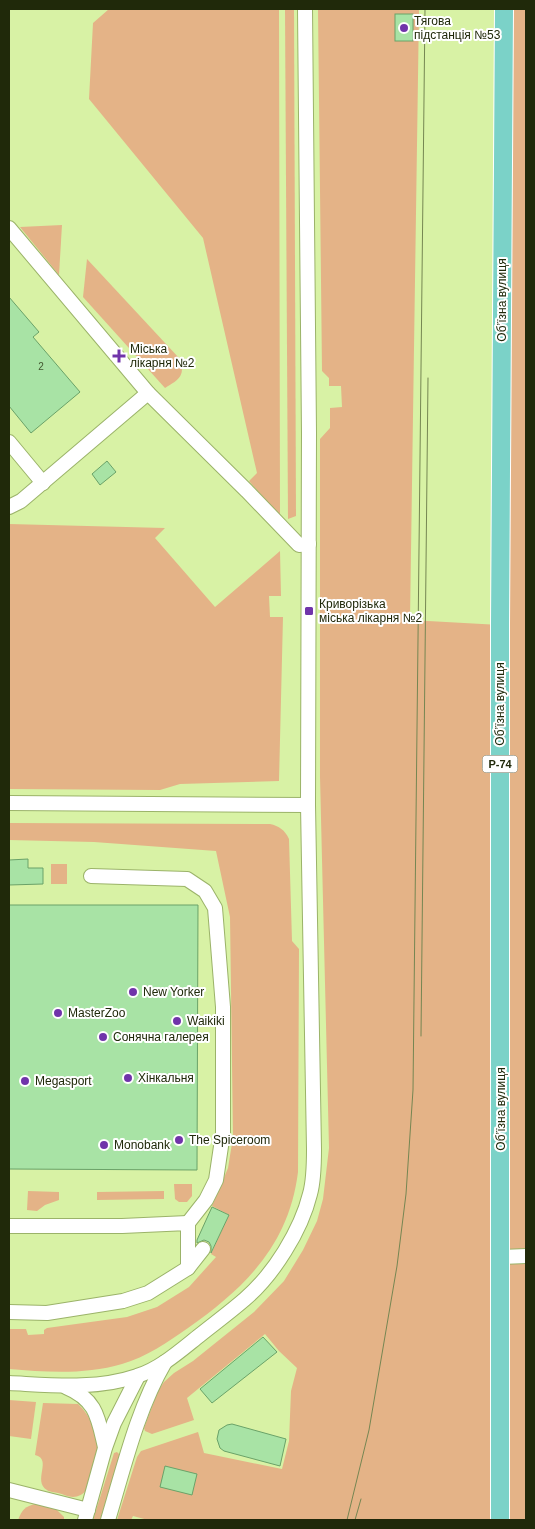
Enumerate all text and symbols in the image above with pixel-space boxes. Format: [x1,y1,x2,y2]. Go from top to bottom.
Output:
place label: Тягова підстанція №53 [414,14,501,42]
marker: Тягова підстанція №53 [398,22,410,34]
street label: Обʼїзна вулиця [495,258,509,342]
place label: Міська лікарня №2 [130,342,195,370]
marker: Міська лікарня №2 [112,349,126,363]
house number: 2 [38,361,44,372]
place label: Криворізька міська лікарня №2 [319,597,423,625]
marker: Криворізька міська лікарня №2 [303,605,315,617]
street label: Обʼїзна вулиця [493,662,507,746]
road number: Р-74 [482,756,518,772]
place label: New Yorker [143,985,204,999]
marker: New Yorker [127,986,139,998]
place label: MasterZoo [68,1006,126,1020]
marker: MasterZoo [52,1007,64,1019]
place label: Waikiki [187,1014,225,1028]
marker: Waikiki [171,1015,183,1027]
place label: Сонячна галерея [113,1030,209,1044]
marker: Сонячна галерея [97,1031,109,1043]
street label: Обʼїзна вулиця [494,1067,508,1151]
place label: Хінкальня [138,1071,194,1085]
marker: Хінкальня [122,1072,134,1084]
place label: Megasport [35,1074,92,1088]
marker: Megasport [19,1075,31,1087]
place label: The Spiceroom [189,1133,270,1147]
marker: The Spiceroom [173,1134,185,1146]
place label: Monobank [114,1138,171,1152]
marker: Monobank [98,1139,110,1151]

